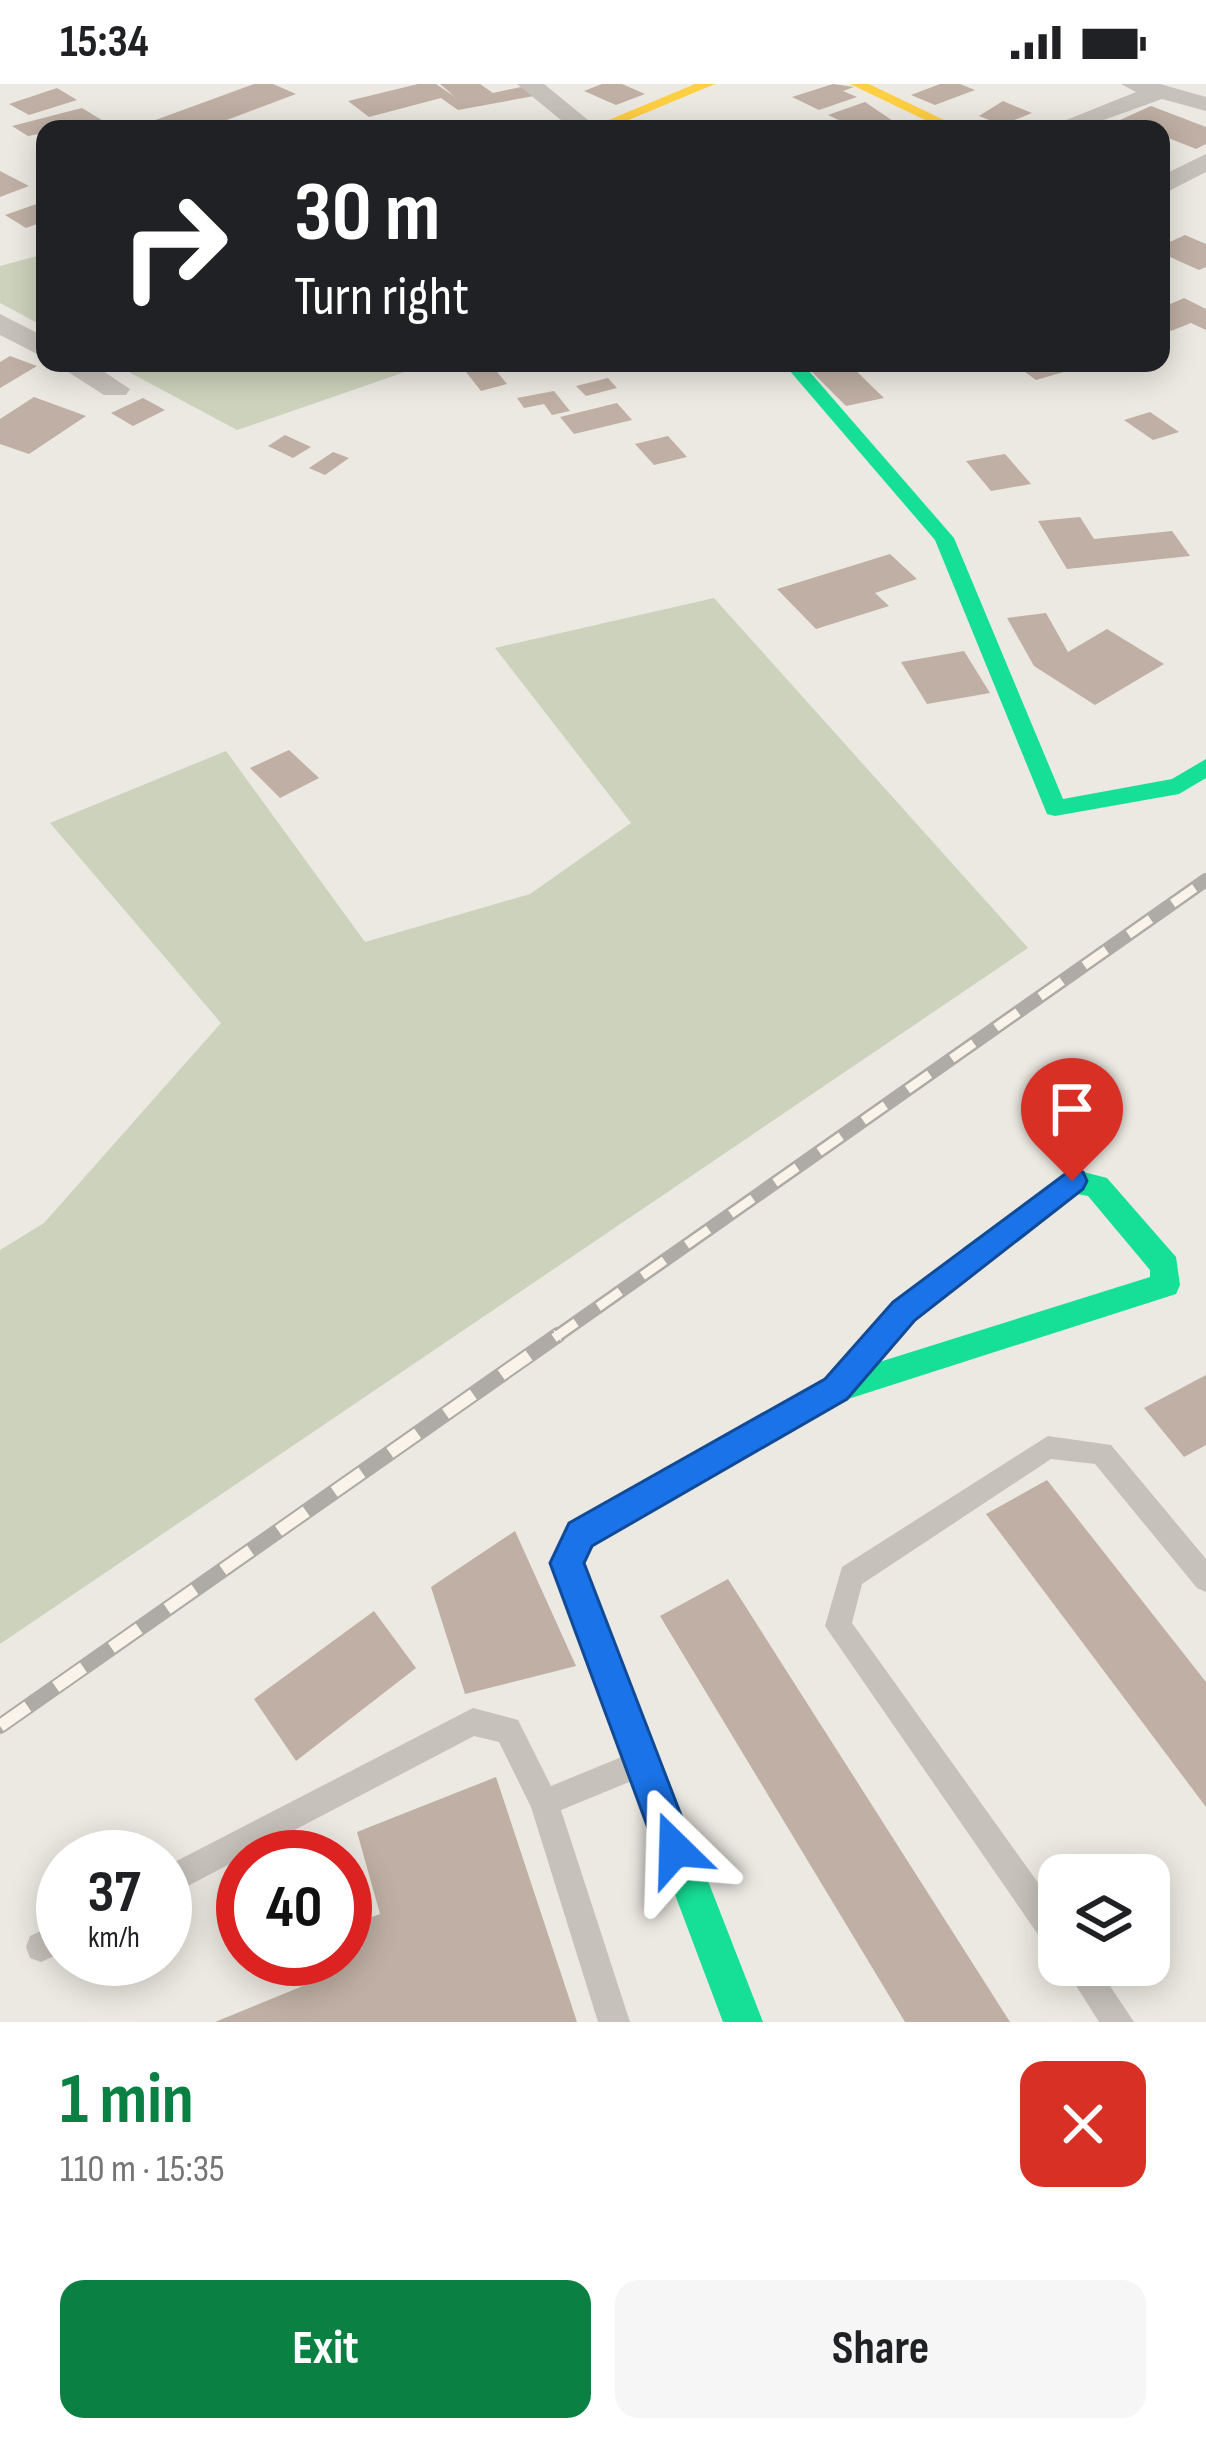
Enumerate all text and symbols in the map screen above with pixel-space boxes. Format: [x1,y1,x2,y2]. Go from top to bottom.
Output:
text: 15:34 [60,15,149,70]
text: 30 m [294,163,440,264]
icon: right [96,168,252,324]
text: Turn right [294,265,469,330]
pin [1021,1058,1123,1181]
icon: arrive [1039,1076,1105,1142]
position arrow [612,1786,738,1912]
speed limit sign: 40 [216,1830,372,1986]
map controls [1038,1854,1170,1986]
button: layers [1038,1854,1170,1986]
text: 37 [87,1857,141,1929]
text: km/h [88,1920,140,1956]
text: 1 min [60,2057,194,2144]
button: close [1020,2061,1146,2187]
text: 110 m · 15:35 [60,2146,225,2193]
button: Exit [60,2280,591,2418]
button: Share [615,2280,1146,2418]

